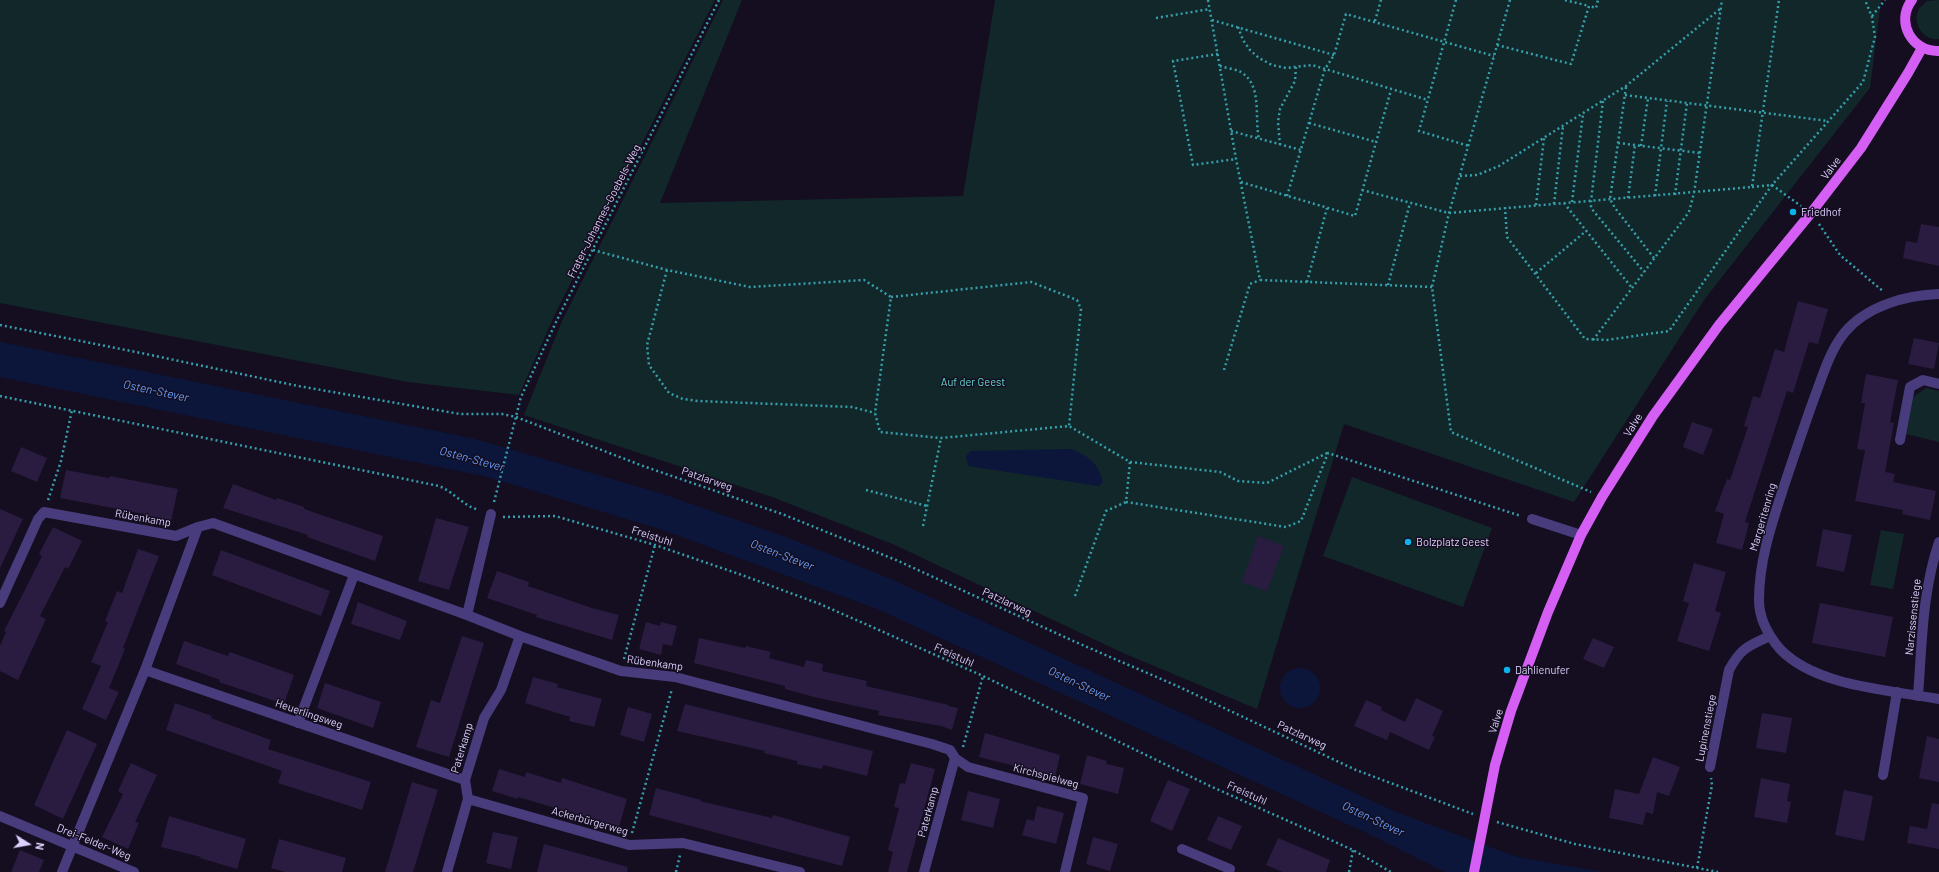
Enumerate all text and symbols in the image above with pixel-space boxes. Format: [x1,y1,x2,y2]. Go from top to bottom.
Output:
street label: Frater-Johannes-Goebels-Weg [564,142,644,280]
street label: Valve [1818,154,1844,182]
place label: Friedhof [1801,205,1841,219]
marker: Friedhof [1788,207,1798,217]
park label: Auf der Geest [941,375,1005,389]
water label: Osten-Stever [122,377,190,405]
street label: Valve [1621,411,1645,439]
water label: Osten-Stever [438,443,506,475]
street label: Patzlarweg [680,464,734,494]
street label: Margeritenring [1747,481,1779,553]
street label: Rübenkamp [114,507,172,529]
street label: Freistuhl [630,523,674,549]
place label: Bolzplatz Geest [1416,535,1489,549]
water label: Osten-Stever [748,536,816,574]
marker: Bolzplatz Geest [1403,537,1413,547]
street label: Narzissenstiege [1902,578,1924,656]
street label: Patzlarweg [980,585,1034,619]
street label: Freistuhl [932,640,976,670]
street label: Rübenkamp [626,653,684,673]
water label: Osten-Stever [1046,663,1112,705]
place label: Dahlienufer [1515,663,1570,677]
marker: Dahlienufer [1502,665,1512,675]
street label: Lupinenstiege [1693,693,1719,763]
street label: Heuerlingsweg [274,696,344,732]
street label: Valve [1486,707,1506,735]
street label: Patzlarweg [1275,718,1329,752]
street label: Paterkamp [448,721,476,775]
street label: Kirchspielweg [1012,761,1080,791]
street label: Freistuhl [1225,778,1269,808]
street label: Paterkamp [915,785,941,839]
water label: Osten-Stever [1340,798,1406,840]
street label: Ackerbürgerweg [550,804,630,838]
street label: Drei-Felder-Weg [55,821,133,863]
north arrow [8,824,48,864]
text: N [33,842,47,851]

